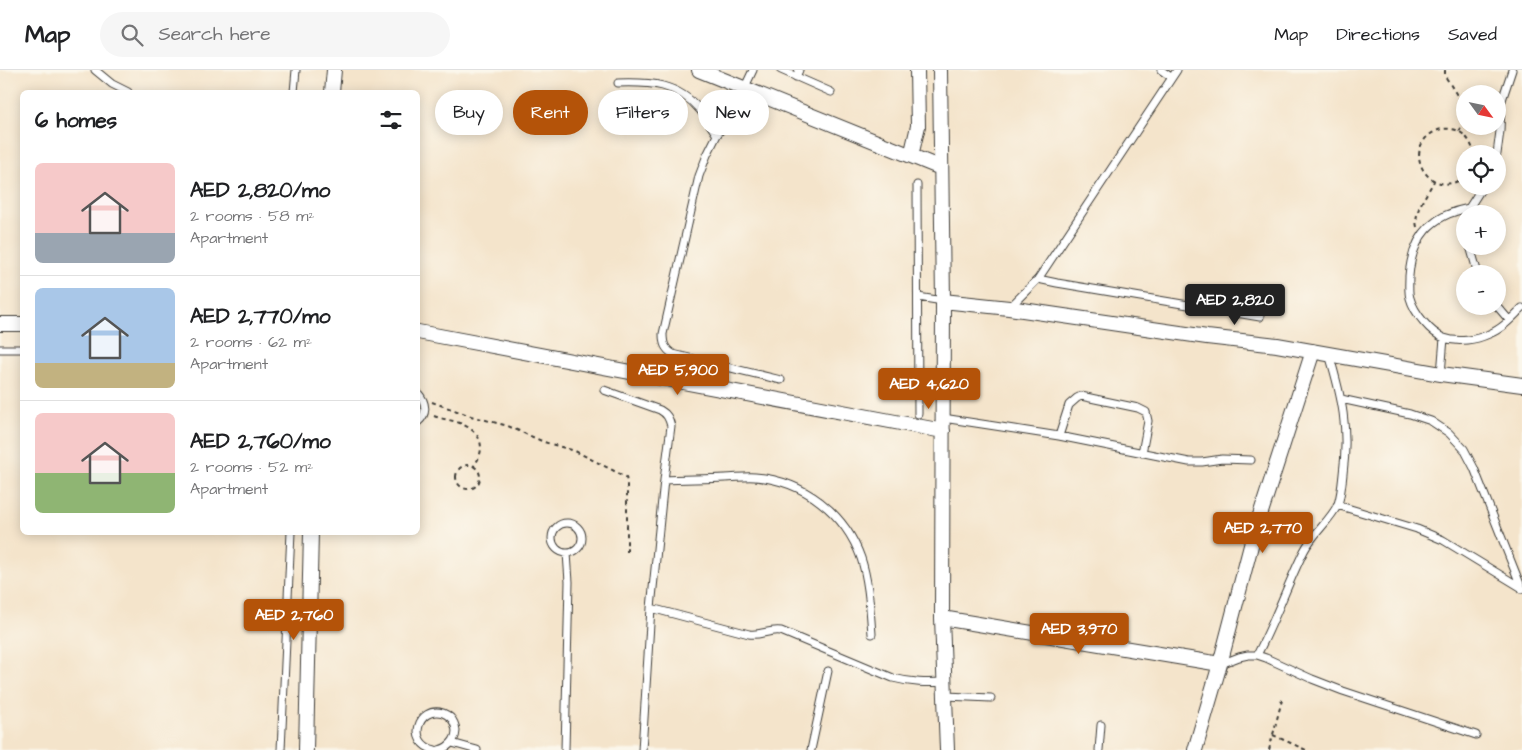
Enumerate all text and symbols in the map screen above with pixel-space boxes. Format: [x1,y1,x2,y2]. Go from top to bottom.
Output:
search box [100,12,450,57]
text: Map [25,18,70,52]
icon: search [118,21,146,49]
text: Search here [158,21,271,48]
text: Map [1274,22,1308,47]
text: Directions [1336,22,1420,47]
text: Saved [1448,22,1497,47]
north arrow [1456,85,1506,135]
map controls [1456,85,1506,315]
chip: Buy [435,90,503,135]
chip: Rent [513,90,588,135]
chip: Filters [598,90,688,135]
chip: New [698,90,769,135]
text: 6 homes [35,106,117,135]
icon: filters [377,106,405,134]
button: locate [1456,145,1506,195]
text: AED 2,820/mo [190,176,330,205]
icon: home [75,183,135,243]
text: 2 rooms · 58 m² [190,205,315,227]
button: + [1456,205,1506,255]
text: Apartment [190,227,268,249]
button: − [1456,265,1506,315]
pin: AED 2,820 [1178,284,1292,326]
text: AED 2,820 [1196,289,1274,311]
text: AED 2,770/mo [190,302,330,331]
icon: home [75,308,135,368]
text: 2 rooms · 62 m² [190,331,312,353]
text: Apartment [190,353,268,375]
pin: AED 5,900 [621,354,735,396]
text: AED 5,900 [638,359,718,381]
pin: AED 4,620 [872,368,986,410]
text: AED 4,620 [889,373,969,395]
text: AED 2,760/mo [190,427,331,456]
icon: home [75,433,135,493]
text: 2 rooms · 52 m² [190,456,313,478]
text: Apartment [190,478,268,500]
pin: AED 2,770 [1206,512,1320,554]
text: AED 2,770 [1224,517,1302,539]
pin: AED 2,760 [237,598,351,641]
text: AED 2,760 [255,604,333,626]
pin: AED 3,970 [1022,612,1136,655]
text: AED 3,970 [1041,618,1117,640]

